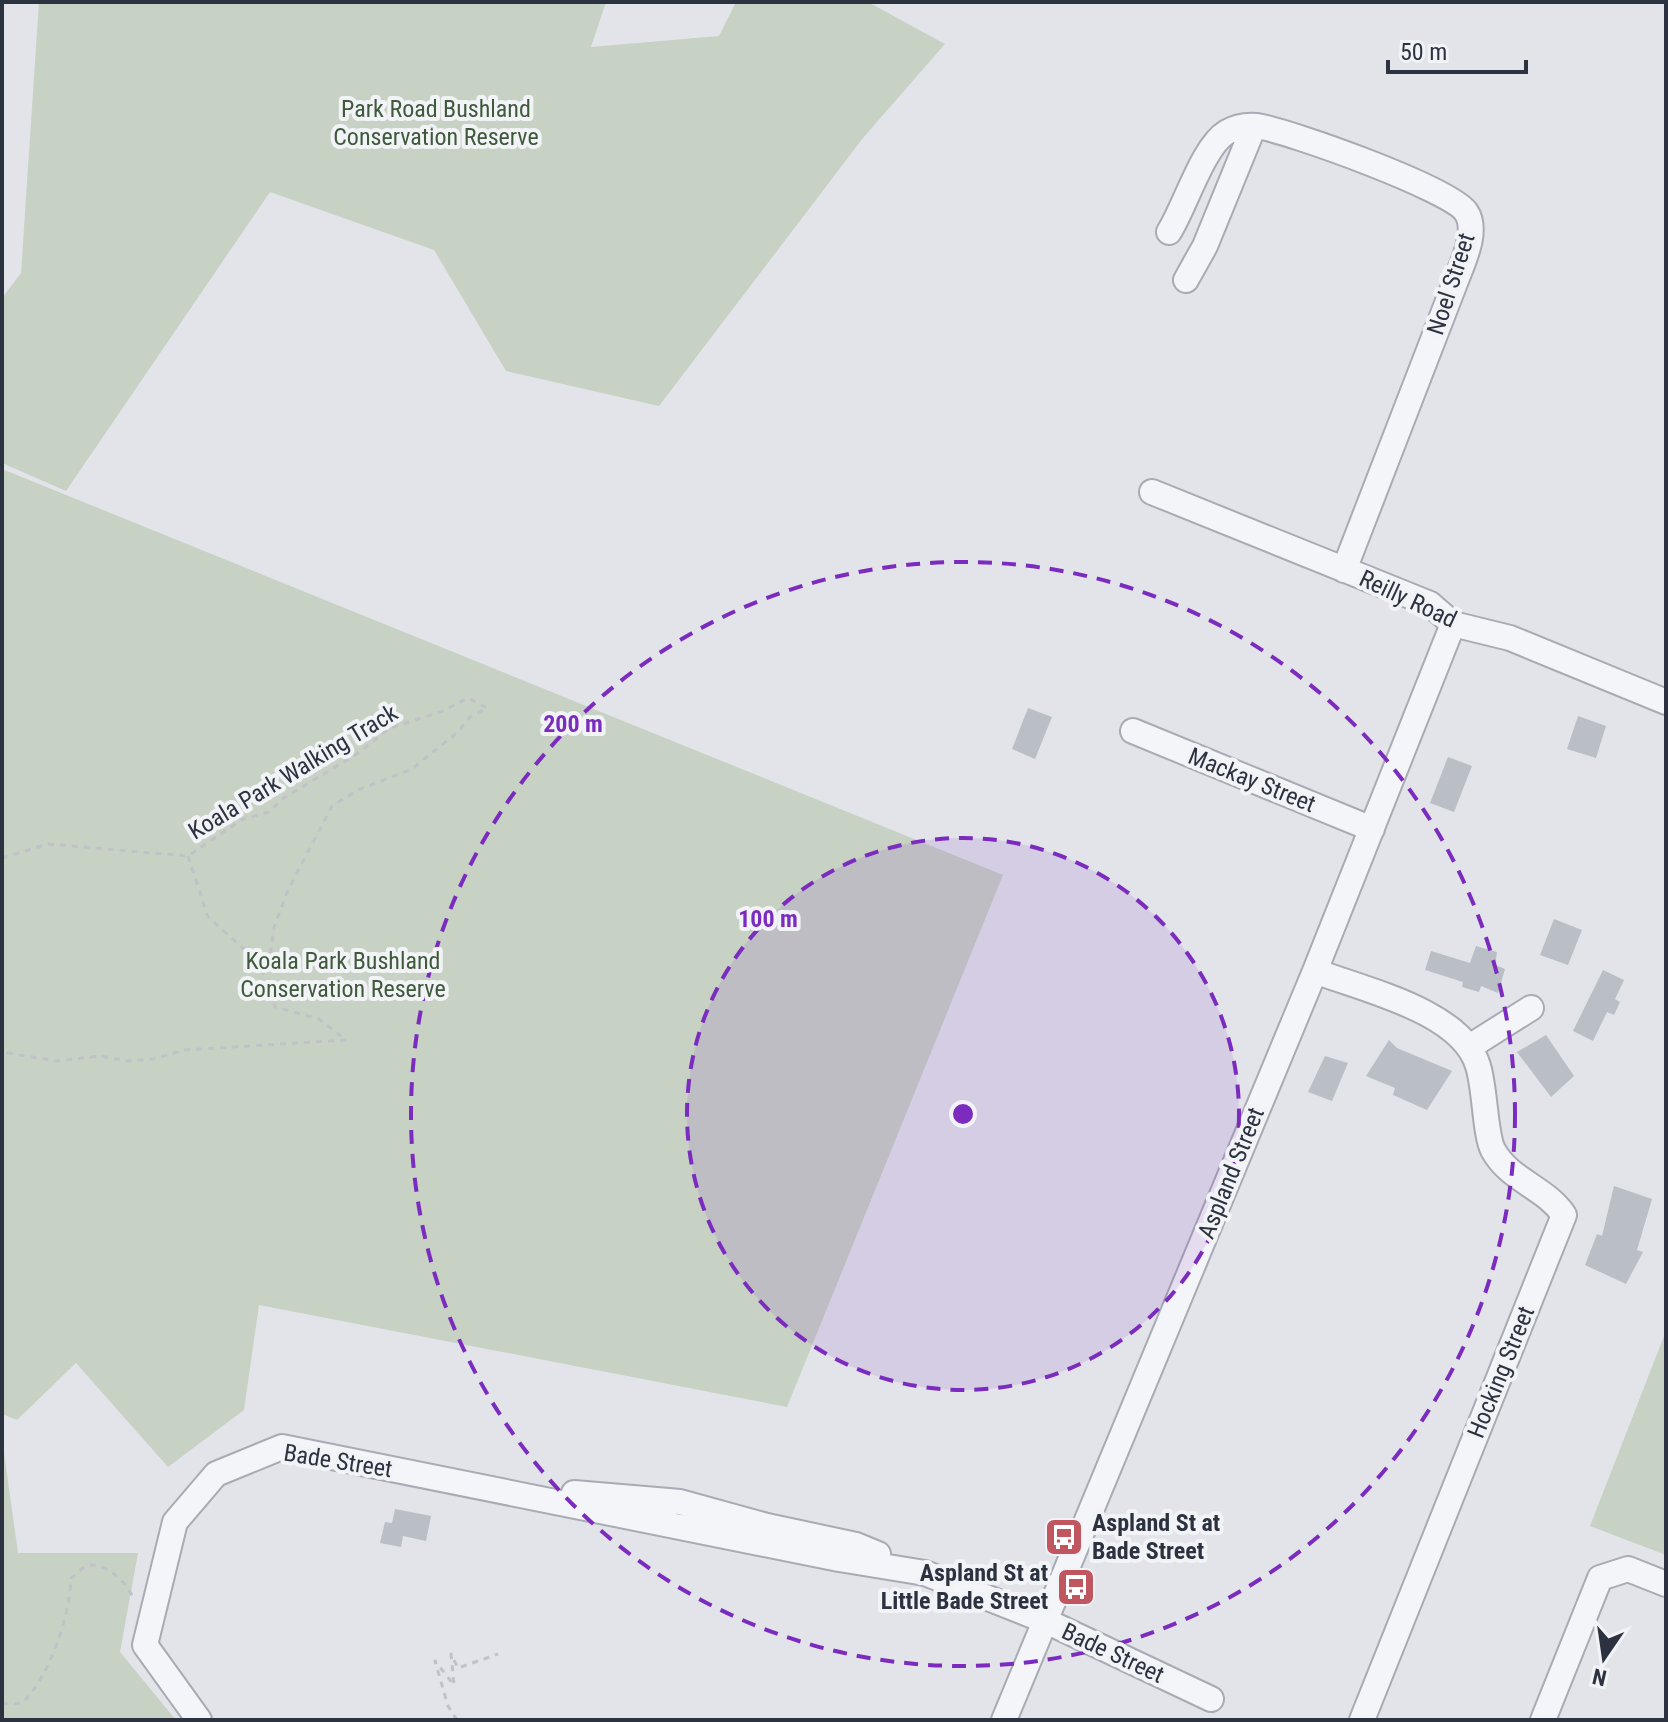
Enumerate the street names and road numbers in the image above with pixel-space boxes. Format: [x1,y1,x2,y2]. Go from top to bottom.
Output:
street label: Noel Street [1421,230,1481,338]
street label: Reilly Road [1355,564,1461,634]
street label: Koala Park Walking Track [183,698,403,845]
street label: Mackay Street [1184,742,1320,818]
street label: Aspland Street [1192,1103,1270,1243]
street label: Hocking Street [1462,1302,1540,1442]
street label: Bade Street [282,1439,394,1483]
street label: Bade Street [1057,1617,1169,1689]

